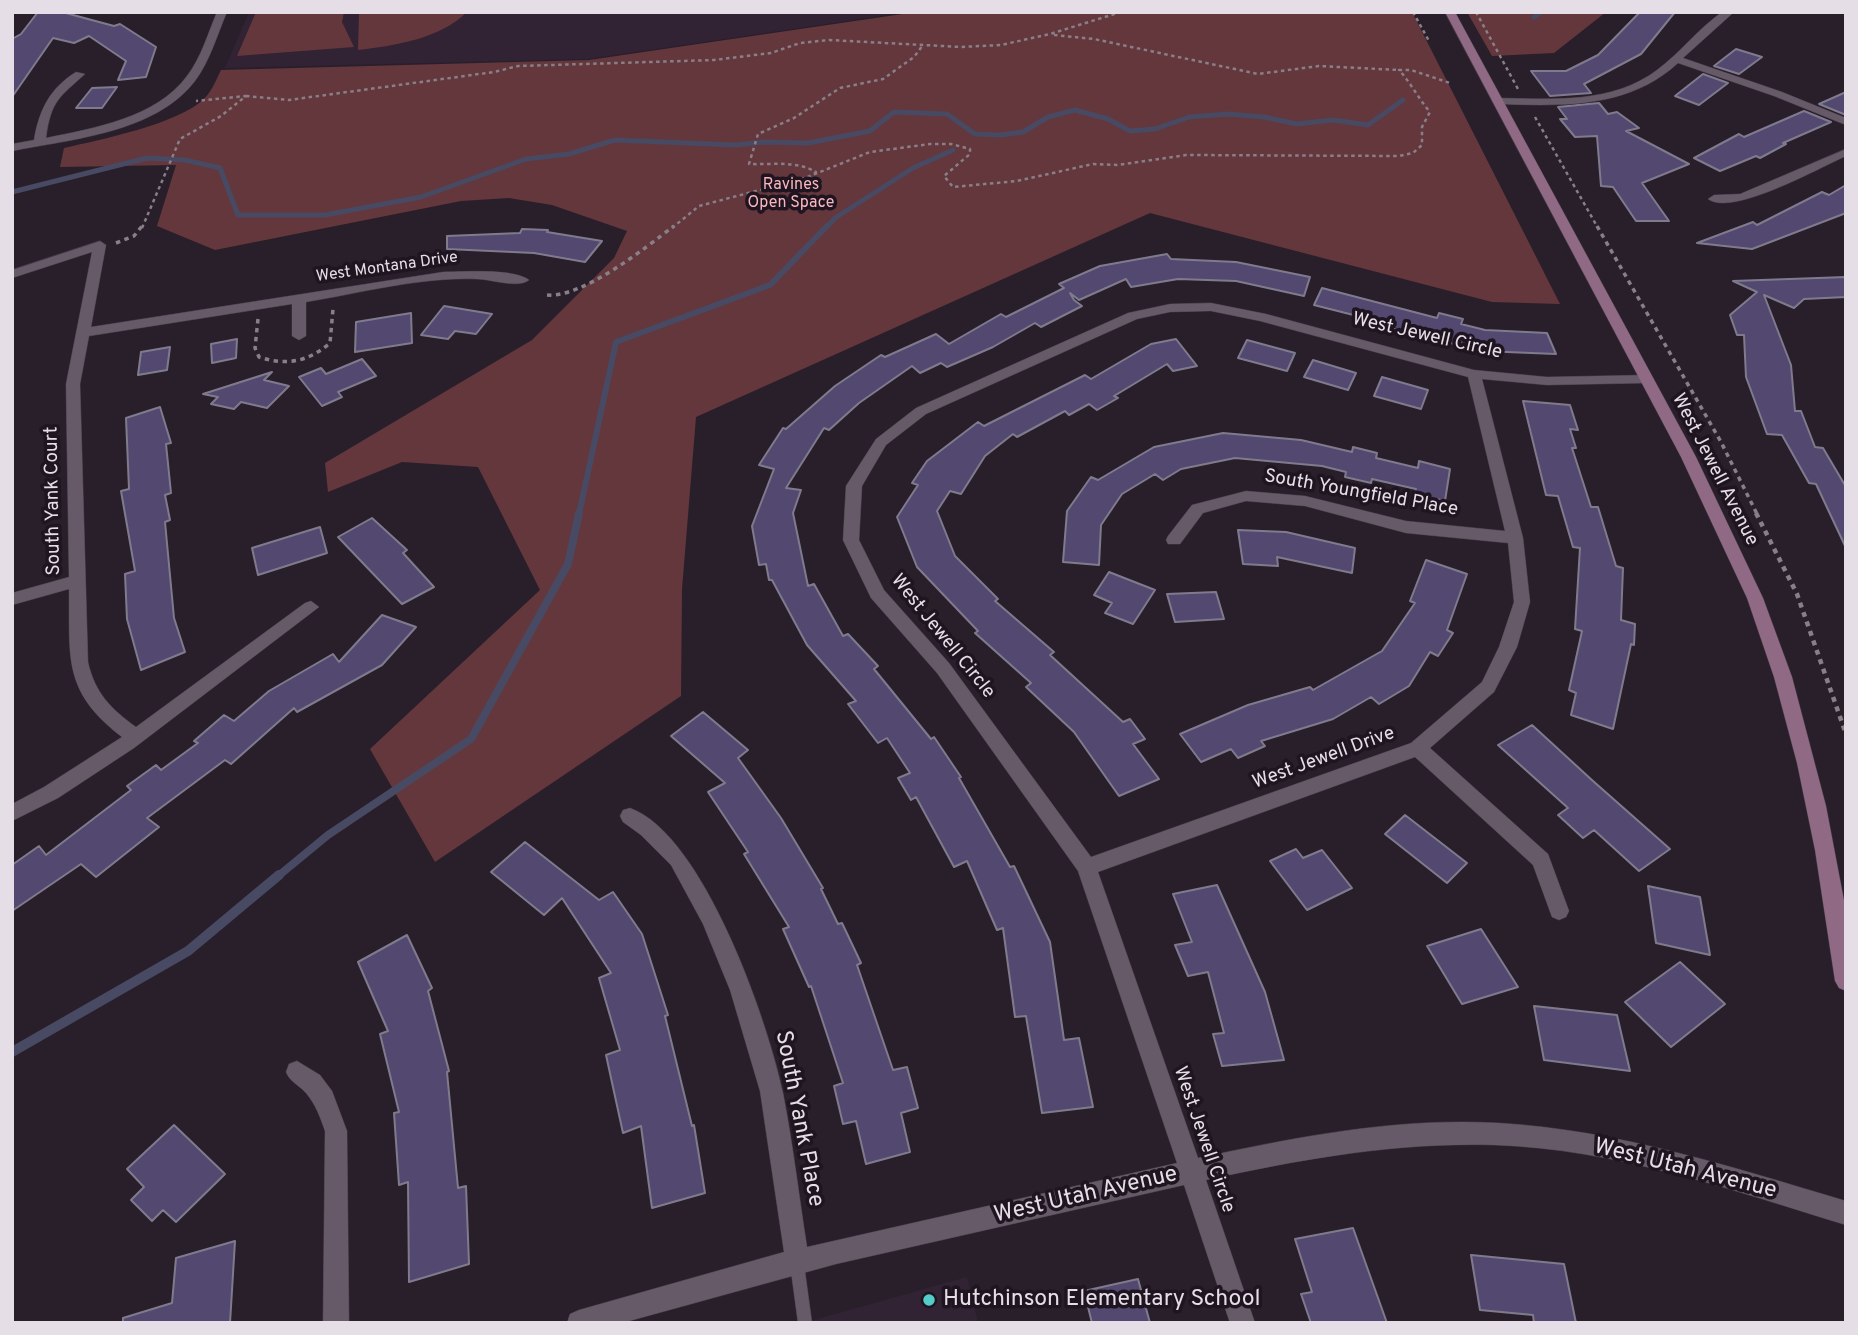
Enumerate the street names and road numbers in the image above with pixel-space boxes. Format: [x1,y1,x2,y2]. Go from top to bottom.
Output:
street label: West Montana Drive [315,249,459,287]
street label: West Jewell Circle [1350,309,1504,365]
street label: West Jewell Avenue [1666,390,1762,550]
street label: South Yank Court [41,426,67,576]
street label: South Youngfield Place [1262,466,1460,522]
street label: West Jewell Circle [885,570,999,704]
street label: West Jewell Drive [1250,723,1398,795]
street label: South Yank Place [767,1029,829,1209]
street label: West Jewell Circle [1167,1064,1239,1216]
street label: West Utah Avenue [1591,1134,1779,1206]
street label: West Utah Avenue [992,1161,1180,1231]

